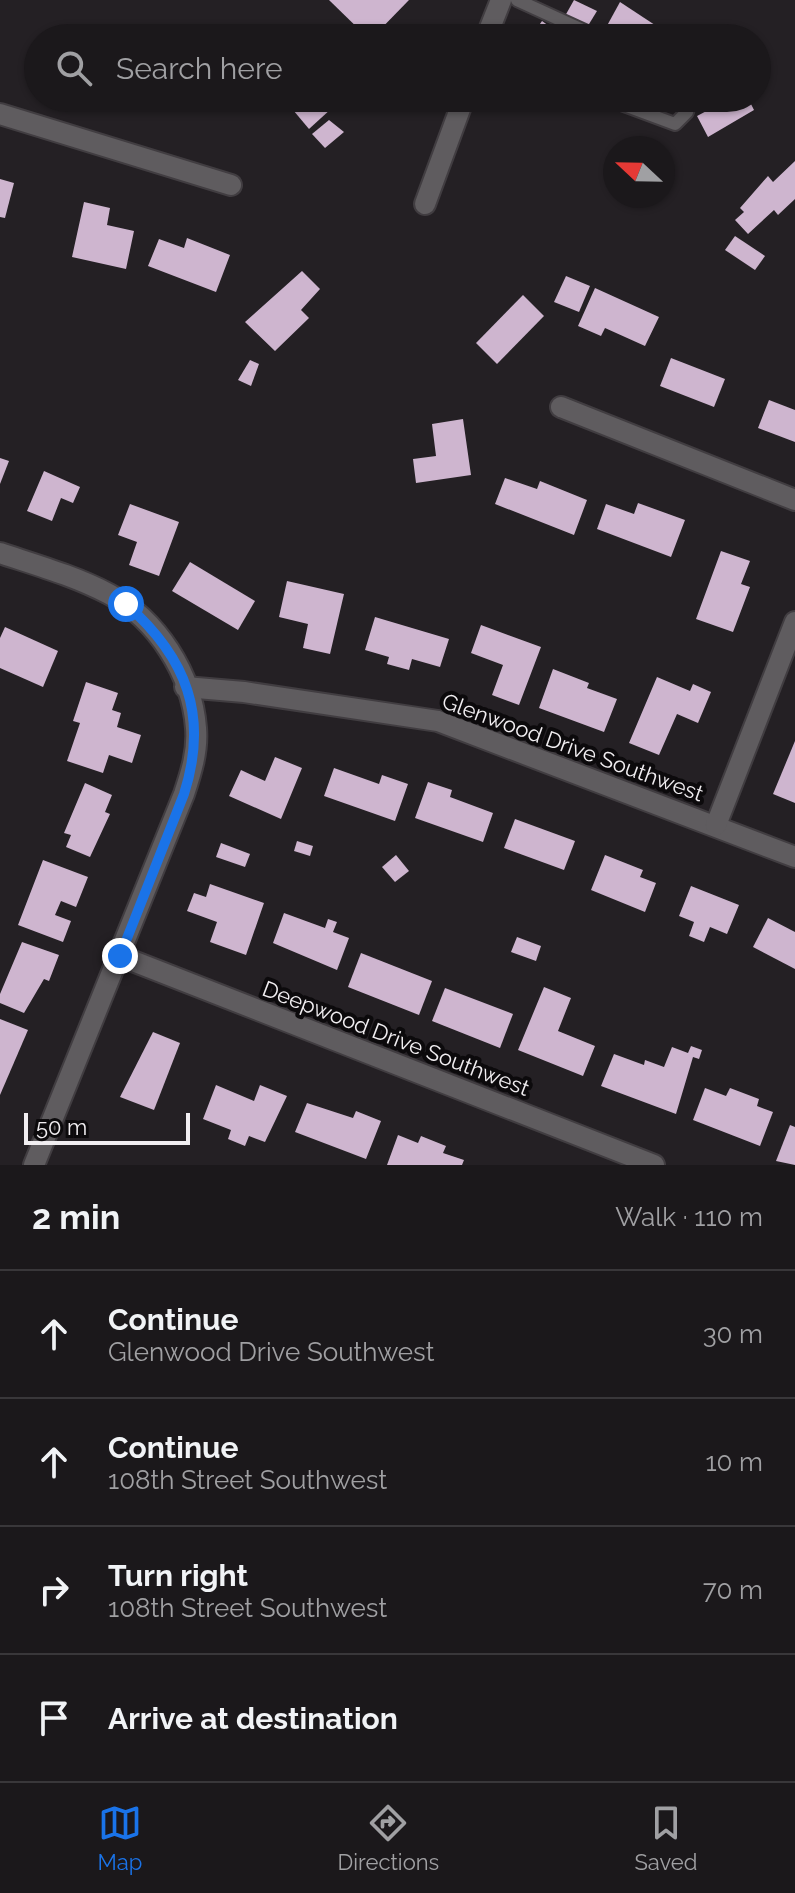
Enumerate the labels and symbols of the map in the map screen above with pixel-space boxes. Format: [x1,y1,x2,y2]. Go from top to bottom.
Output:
north arrow [603,136,675,208]
route start [108,586,144,622]
street label: Glenwood Drive Southwest [439,688,708,807]
route end [102,938,138,974]
street label: Deepwood Drive Southwest [259,975,534,1101]
scale bar [24,1109,190,1145]

